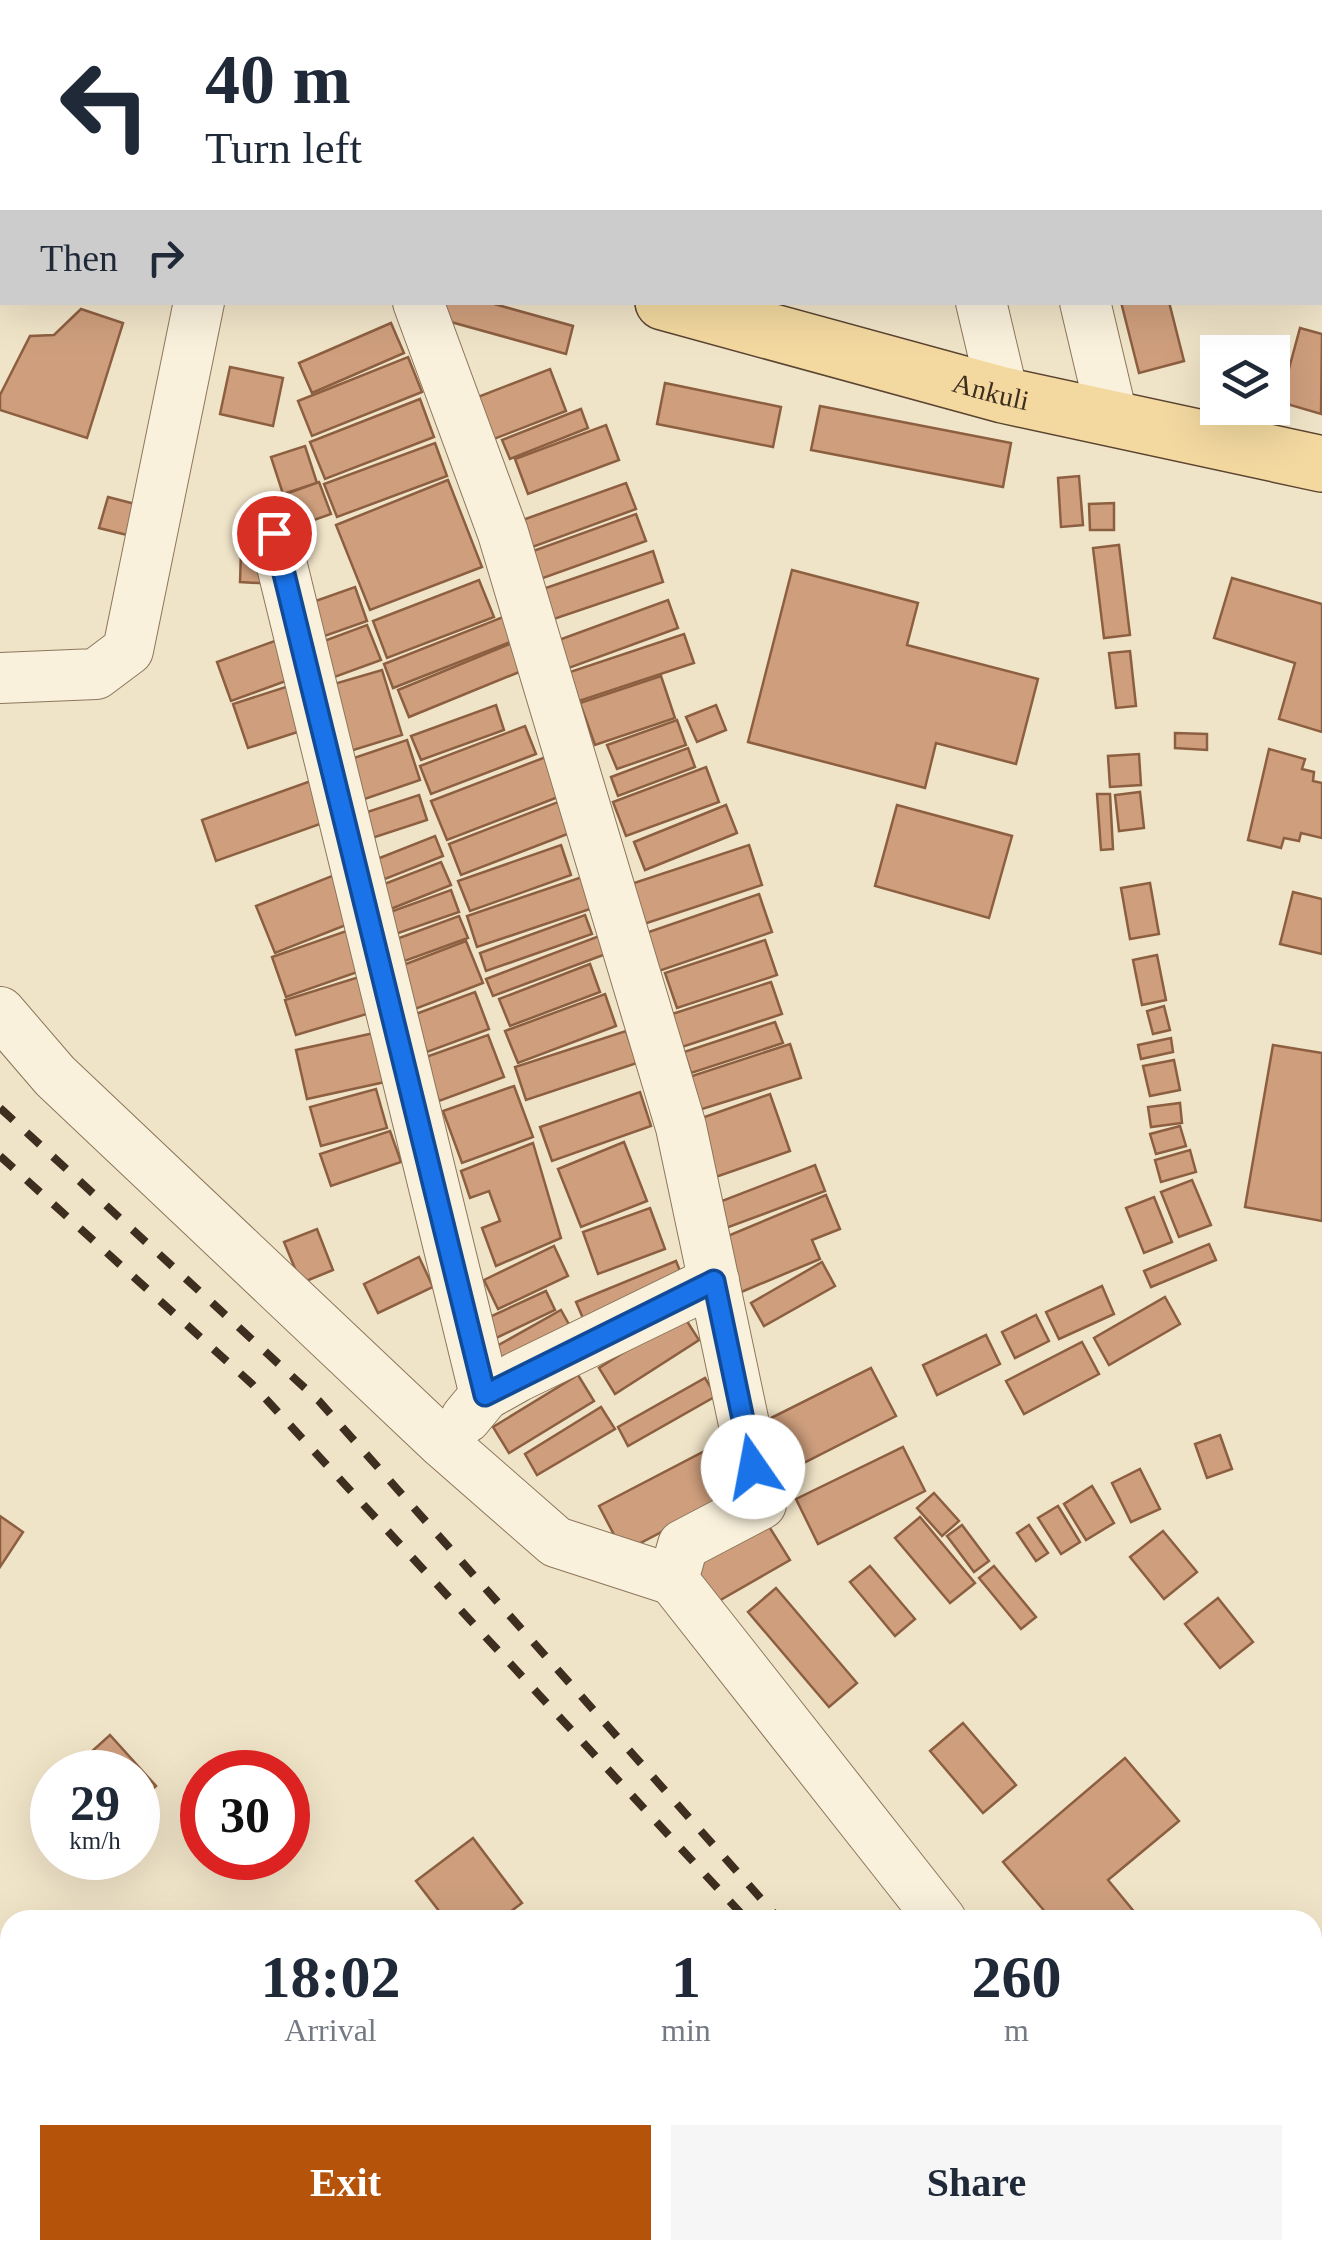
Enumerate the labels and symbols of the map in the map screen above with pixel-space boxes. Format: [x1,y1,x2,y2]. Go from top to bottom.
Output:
street label: Ankuli [949,366,1032,416]
pin [232,491,317,576]
position arrow [701,1415,805,1519]
speed limit sign: 30 [180,1750,310,1880]

